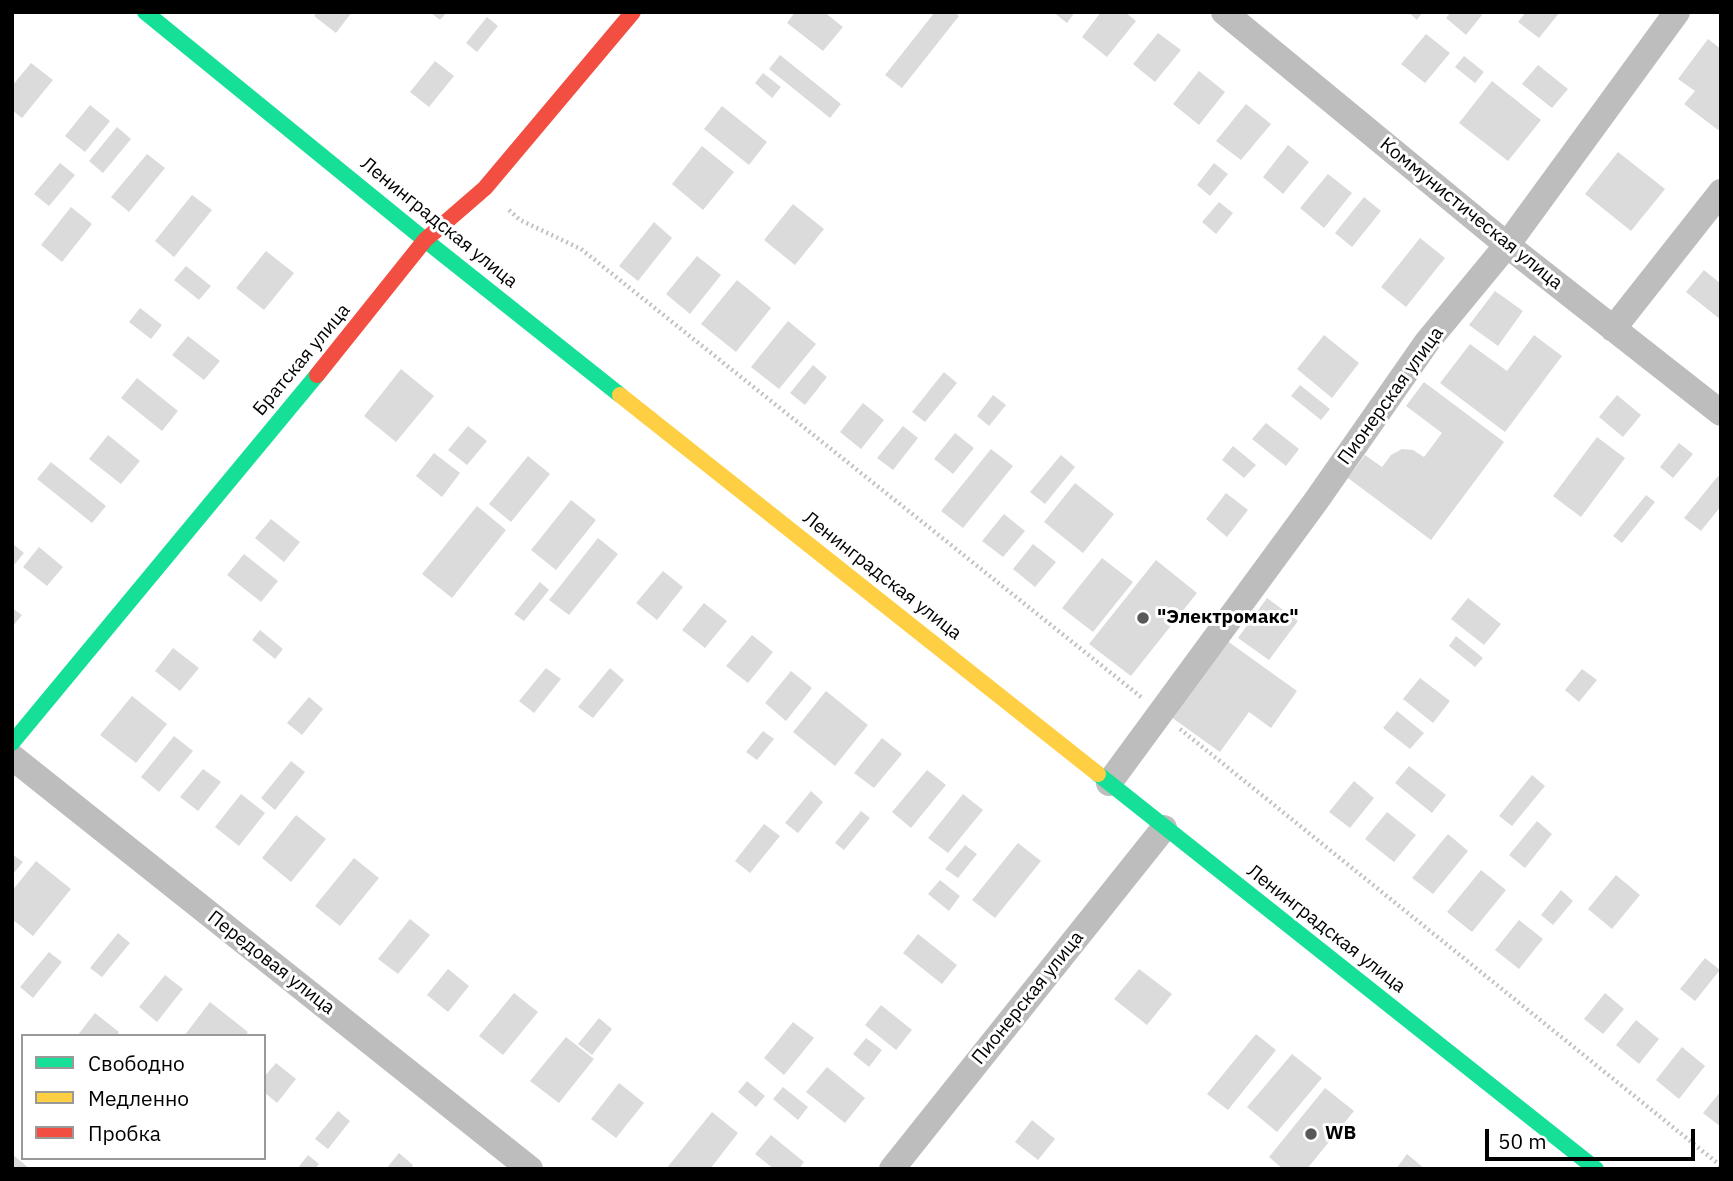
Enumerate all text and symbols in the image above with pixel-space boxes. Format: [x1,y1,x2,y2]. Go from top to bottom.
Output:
street label: Коммунистическая улица [1375,133,1567,295]
street label: Ленинградская улица [356,153,522,293]
street label: Братская улица [249,299,355,421]
street label: Пионерская улица [1333,323,1449,469]
street label: Ленинградская улица [798,507,966,645]
place label: "Электромакс" [1157,607,1299,629]
marker: "Электромакс" [1135,610,1151,626]
street label: Ленинградская улица [1242,860,1410,998]
street label: Передовая улица [203,906,339,1020]
street label: Пионерская улица [967,927,1089,1069]
legend [21,1034,266,1160]
text: Свободно [88,1049,185,1077]
text: Медленно [88,1084,189,1112]
scale bar [1488,1114,1698,1158]
text: Пробка [88,1119,161,1147]
place label: WB [1325,1123,1356,1145]
marker: WB [1303,1126,1319,1142]
text: 50 m [1498,1127,1547,1155]

